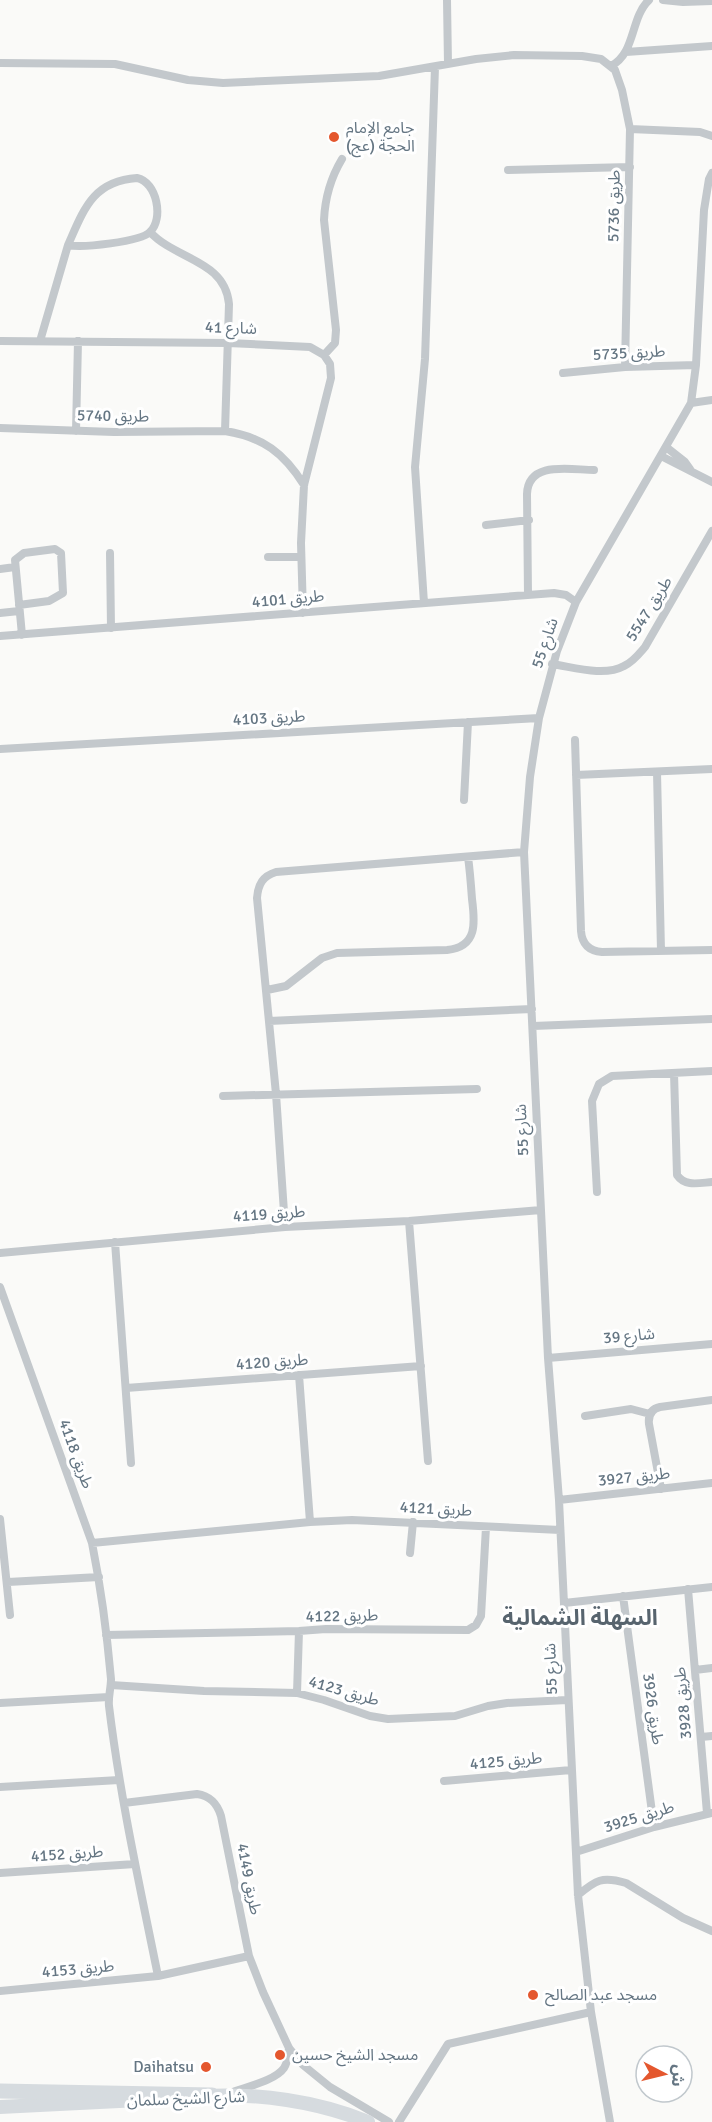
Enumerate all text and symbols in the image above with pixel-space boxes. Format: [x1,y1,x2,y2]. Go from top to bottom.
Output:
place label: جامع الإمام الحجة (عج) [346,118,415,158]
marker: جامع الإمام الحجة (عج) [327,130,341,144]
street label: طريق 5736 [603,169,625,242]
street label: شارع 41 [205,317,257,341]
street label: طريق 5735 [592,341,666,365]
street label: طريق 5740 [77,405,150,427]
street label: طريق 5547 [621,573,677,645]
street label: طريق 4101 [251,586,325,612]
street label: شارع 55 [527,615,565,671]
street label: طريق 4103 [232,706,306,730]
street label: شارع 55 [511,1103,535,1156]
street label: طريق 4119 [232,1201,306,1227]
street label: شارع 39 [602,1324,656,1350]
street label: طريق 4120 [235,1349,309,1375]
street label: طريق 4118 [54,1417,98,1492]
street label: طريق 3927 [597,1463,671,1491]
street label: طريق 4121 [399,1497,473,1521]
district label: السهلة الشمالية [502,1604,658,1631]
street label: طريق 4122 [306,1605,379,1627]
street label: شارع 55 [540,1643,564,1695]
street label: طريق 3928 [670,1666,696,1740]
street label: طريق 4123 [306,1671,382,1711]
street label: طريق 3926 [638,1672,668,1746]
street label: طريق 4125 [469,1748,543,1774]
street label: طريق 3925 [601,1797,677,1837]
street label: طريق 4152 [30,1841,104,1867]
street label: طريق 4149 [232,1842,266,1917]
street label: طريق 4153 [41,1956,115,1982]
place label: مسجد عبد الصالح [545,1985,657,2007]
marker: مسجد عبد الصالح [526,1988,540,2002]
north arrow [634,2044,694,2104]
place label: مسجد الشيخ حسين [292,2045,418,2067]
marker: مسجد الشيخ حسين [273,2048,287,2062]
place label: Daihatsu [133,2057,194,2077]
marker: Daihatsu [199,2060,213,2074]
text: ش [667,2064,689,2088]
street label: شارع الشيخ سلمان [127,2087,246,2113]

